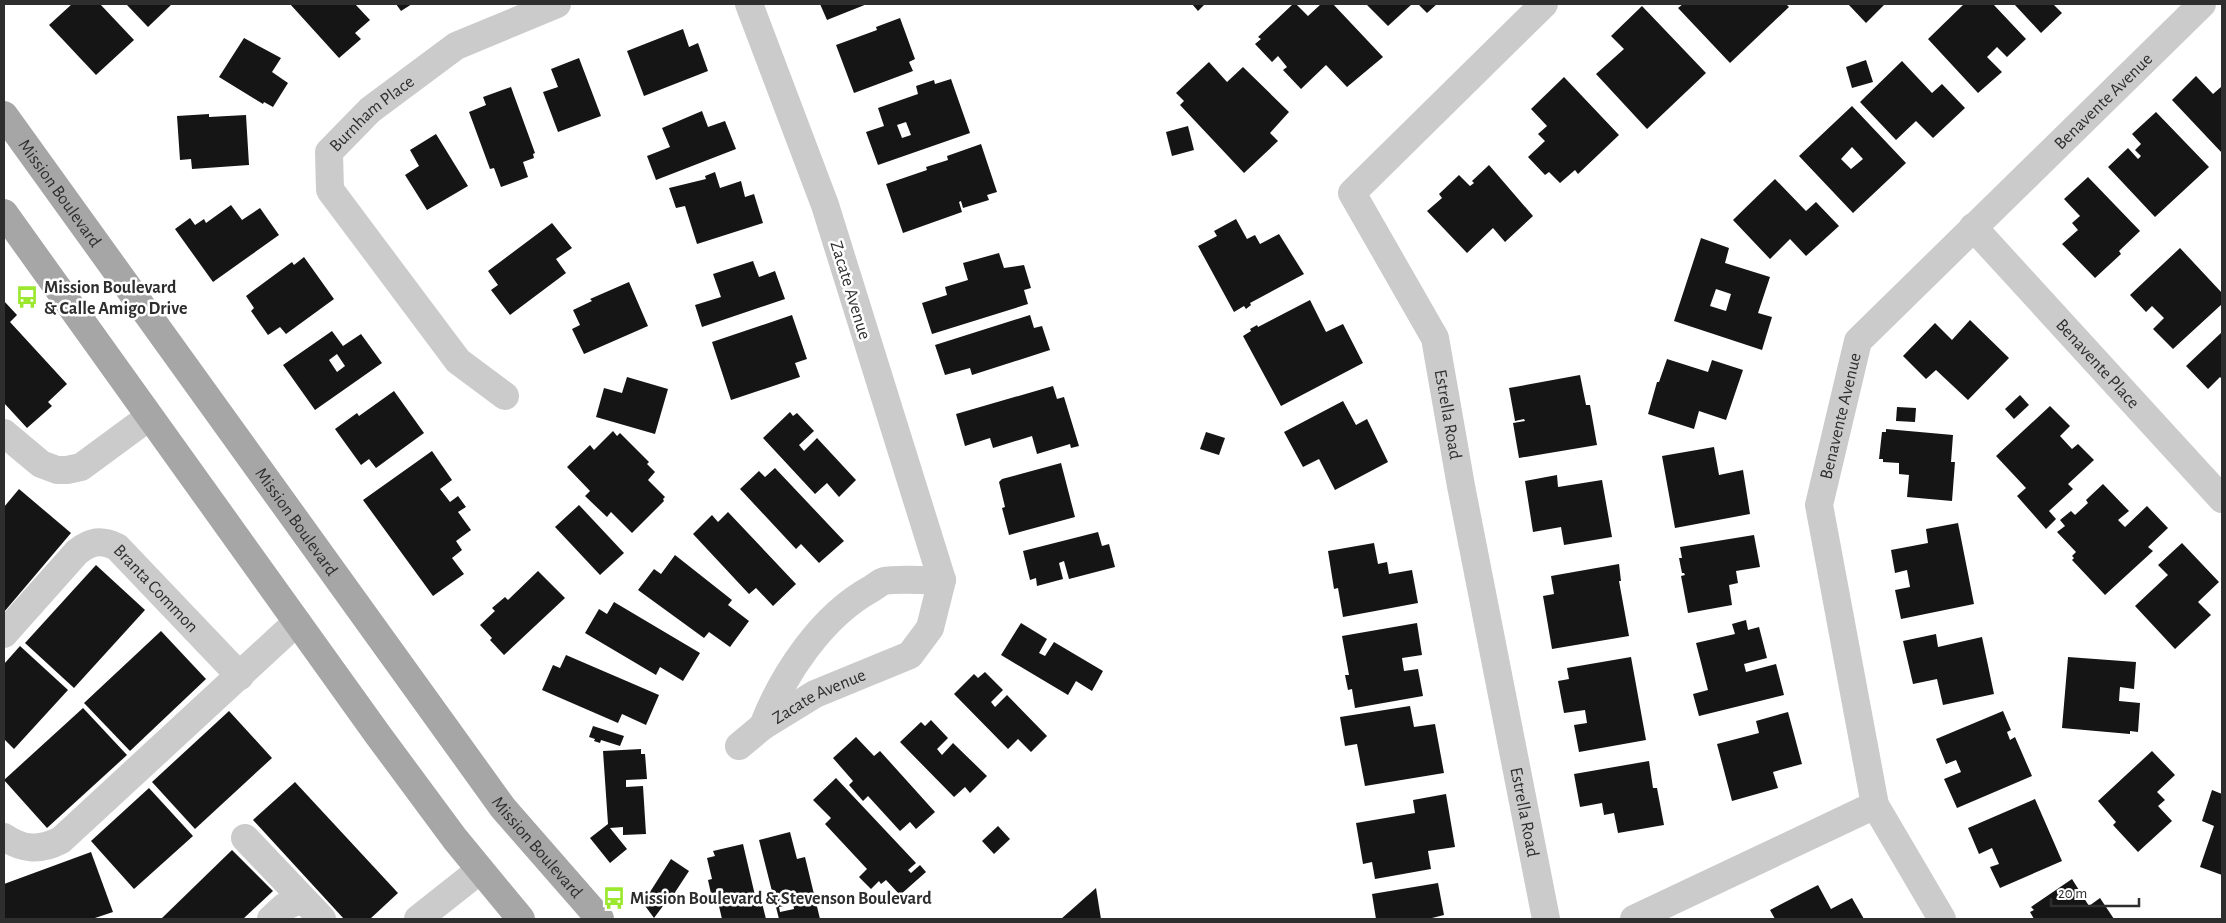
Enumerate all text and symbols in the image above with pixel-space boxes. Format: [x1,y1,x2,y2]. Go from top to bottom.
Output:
street label: Benavente Avenue [2051,50,2156,153]
street label: Burnham Place [327,72,418,156]
street label: Mission Boulevard [15,136,104,251]
street label: Zacate Avenue [827,239,874,342]
place label: Mission Boulevard & Calle Amigo Drive [44,279,188,318]
bus stop icon: Mission Boulevard & Calle Amigo Drive [14,284,40,310]
street label: Benavente Place [2052,316,2142,412]
street label: Benavente Avenue [1817,351,1865,481]
street label: Estrella Road [1431,368,1464,461]
street label: Mission Boulevard [251,465,341,579]
street label: Branta Common [110,541,201,636]
street label: Zacate Avenue [770,666,869,728]
street label: Estrella Road [1506,766,1542,859]
street label: Mission Boulevard [488,794,585,902]
scale bar [2051,876,2138,908]
bus stop icon: Mission Boulevard & Stevenson Boulevard [601,885,627,911]
text: 20 m [2058,886,2087,901]
place label: Mission Boulevard & Stevenson Boulevard [630,890,932,908]

